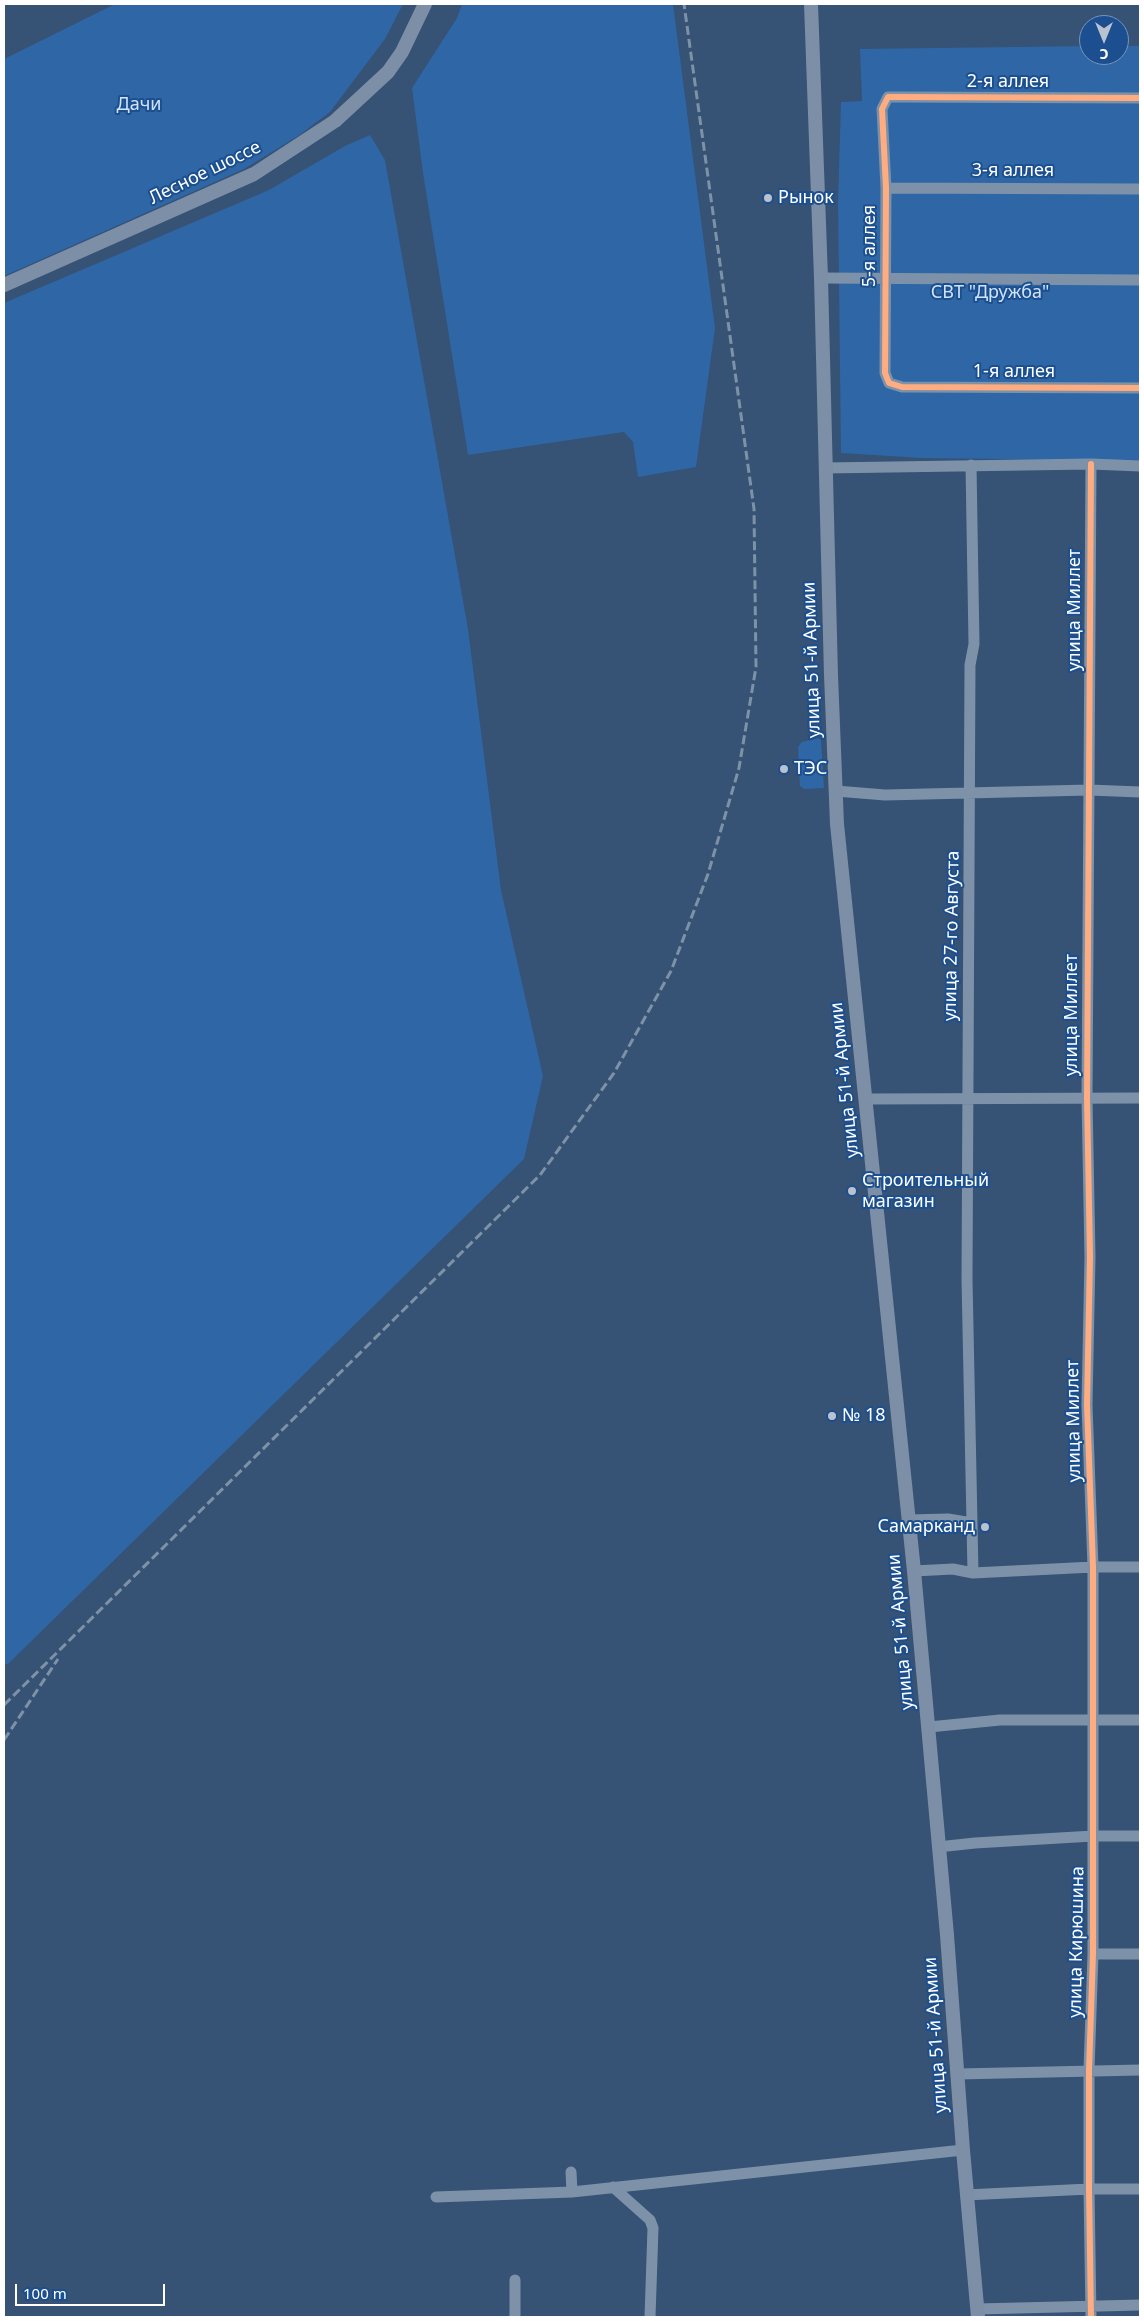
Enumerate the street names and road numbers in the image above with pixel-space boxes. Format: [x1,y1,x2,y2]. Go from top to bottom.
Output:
street label: 2-я аллея [967,71,1049,93]
street label: Лесное шоссе [146,137,264,209]
street label: 3-я аллея [972,160,1054,182]
street label: 5-я аллея [859,205,881,287]
street label: 1-я аллея [973,361,1055,383]
street label: улица Миллет [1064,549,1086,671]
street label: улица 51-й Армии [798,581,826,739]
street label: улица 27-го Августа [940,851,964,1021]
street label: улица Миллет [1061,954,1083,1076]
street label: улица 51-й Армии [826,1001,864,1159]
street label: улица Миллет [1062,1360,1086,1482]
street label: улица 51-й Армии [883,1553,919,1711]
street label: улица Кирюшина [1065,1866,1089,2018]
street label: улица 51-й Армии [920,1956,952,2114]

